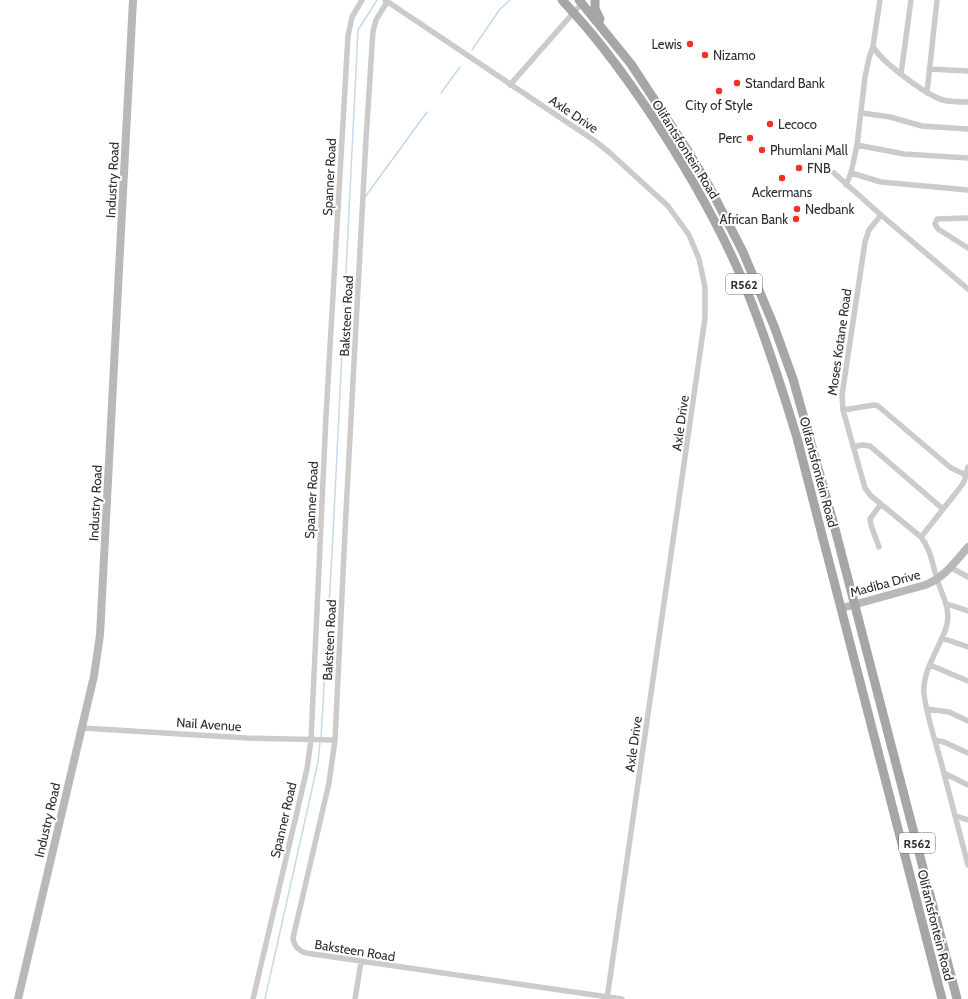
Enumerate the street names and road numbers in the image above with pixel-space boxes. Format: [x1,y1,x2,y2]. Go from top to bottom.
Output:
street label: Axle Drive [546,92,602,136]
street label: Olifantsfontein Road [649,97,723,201]
street label: Spanner Road [319,138,339,216]
street label: Industry Road [102,142,122,218]
road number: R562 [726,274,762,294]
street label: Baksteen Road [336,275,356,357]
street label: Moses Kotane Road [824,288,854,396]
street label: Axle Drive [668,394,692,452]
street label: Olifantsfontein Road [797,415,841,529]
street label: Spanner Road [301,461,321,539]
street label: Industry Road [85,465,105,541]
street label: Madiba Drive [848,566,922,600]
street label: Baksteen Road [319,599,339,681]
street label: Nail Avenue [176,714,242,734]
street label: Axle Drive [621,715,645,773]
street label: Spanner Road [266,780,300,860]
street label: Industry Road [31,781,63,859]
road number: R562 [899,833,935,853]
street label: Olifantsfontein Road [914,868,958,982]
street label: Baksteen Road [314,936,396,964]

